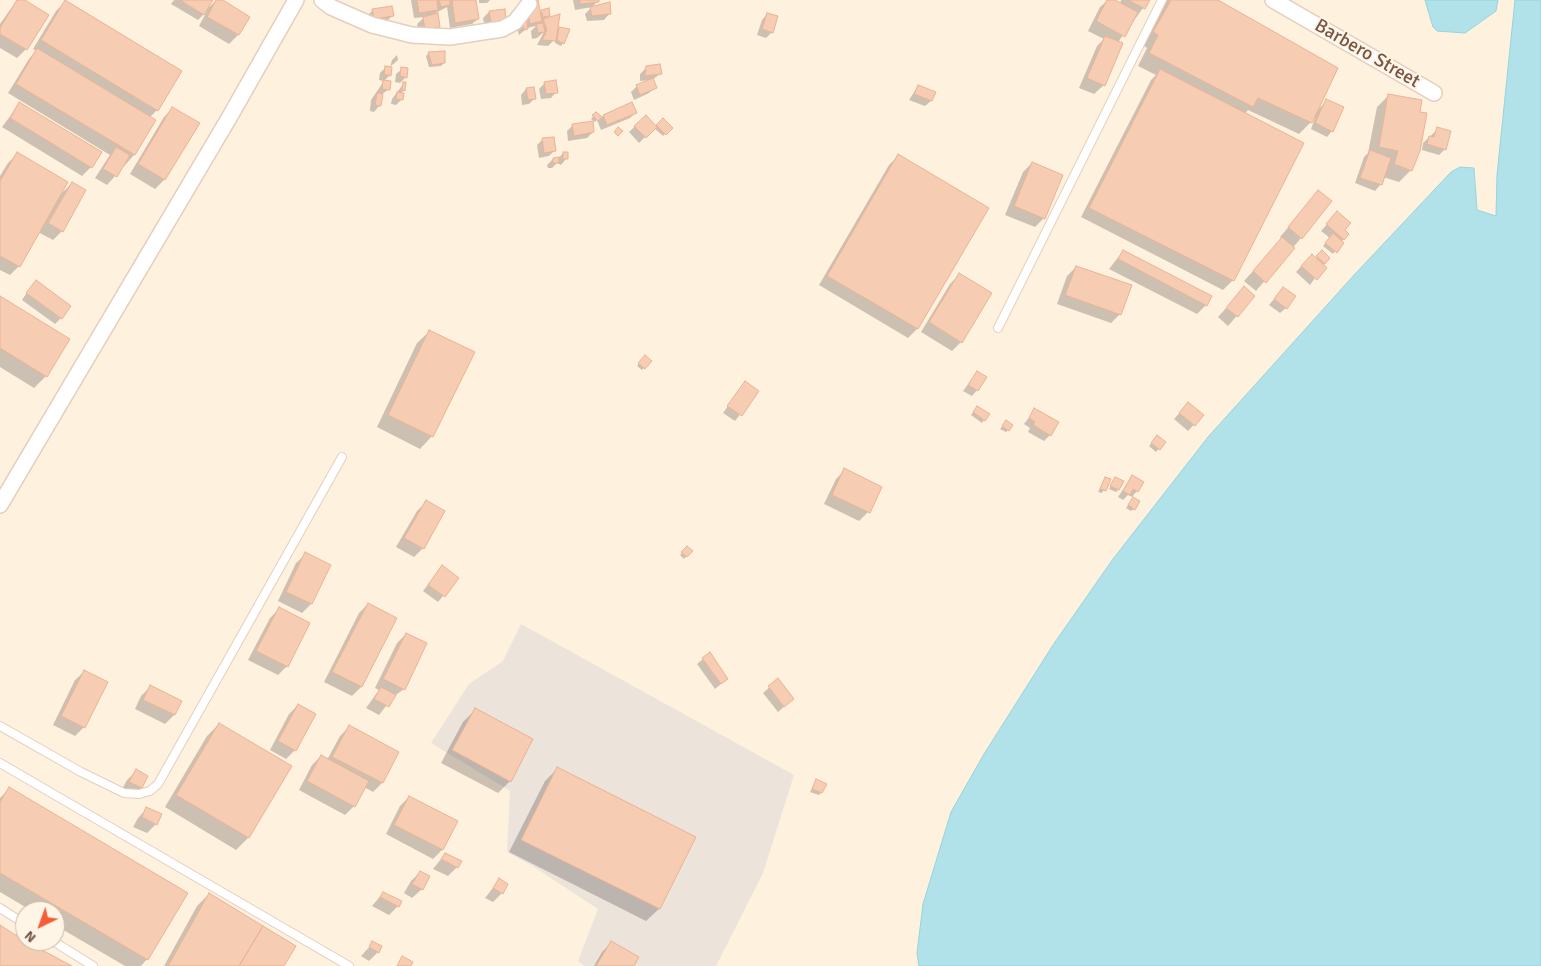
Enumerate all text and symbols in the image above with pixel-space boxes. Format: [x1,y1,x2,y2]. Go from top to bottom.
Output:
street label: Barbero Street [1310,15,1424,93]
north arrow [15,901,65,951]
text: N [21,927,40,946]

